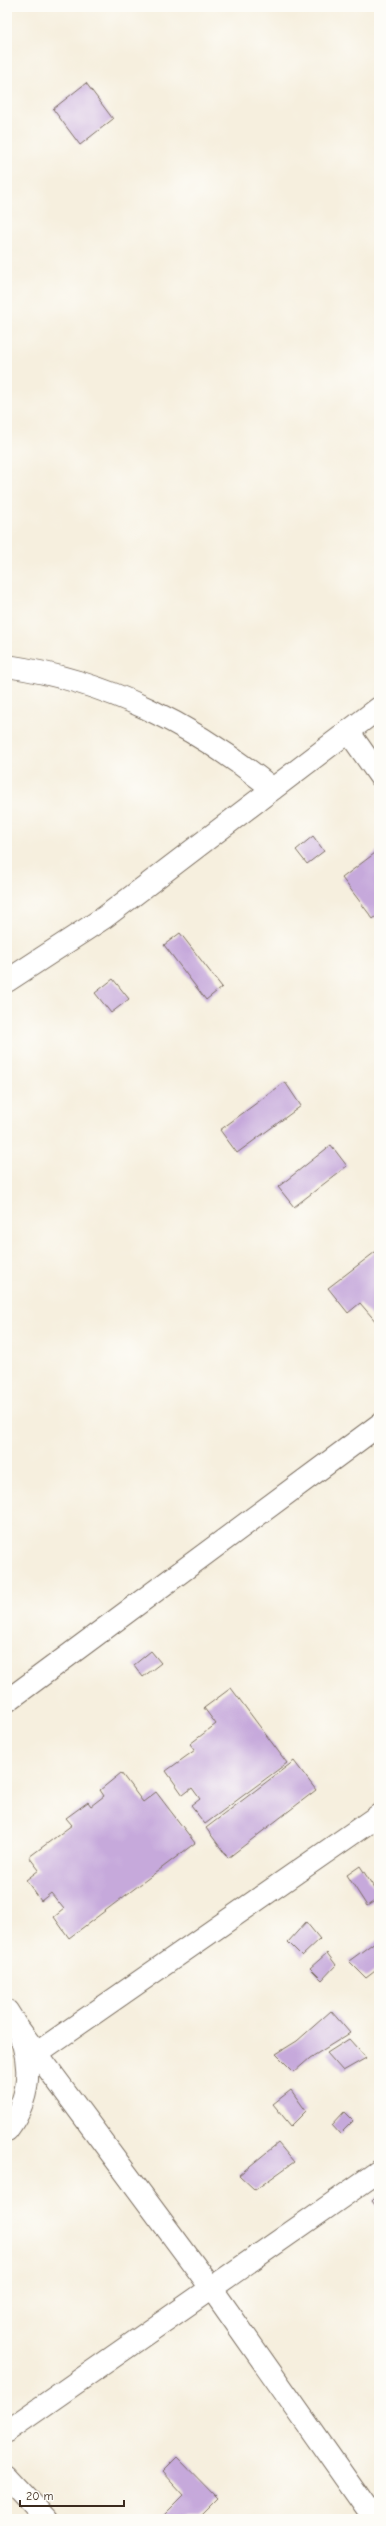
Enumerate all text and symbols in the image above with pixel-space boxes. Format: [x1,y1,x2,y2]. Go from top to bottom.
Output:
scale bar [20,2482,124,2508]
text: 20 m [26,2489,54,2503]

